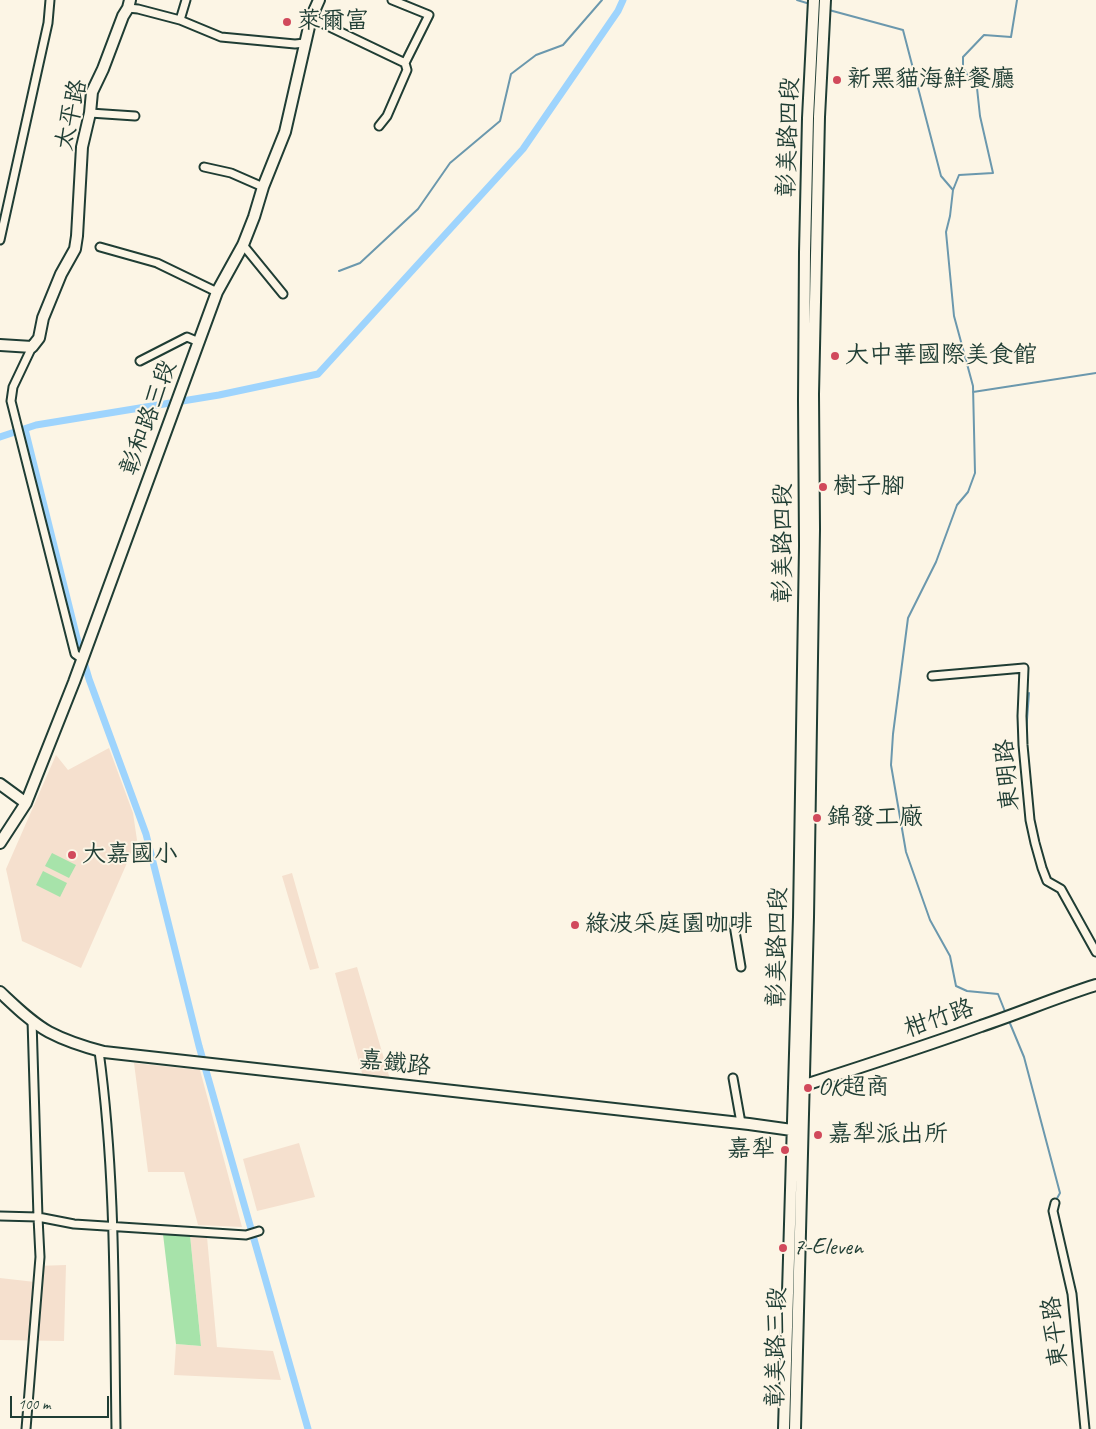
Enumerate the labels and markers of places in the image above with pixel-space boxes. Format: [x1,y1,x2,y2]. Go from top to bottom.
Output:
place label: 萊爾富 [297,8,369,36]
marker: 萊爾富 [281,16,293,28]
place label: 新黑貓海鮮餐廳 [847,66,1015,94]
marker: 新黑貓海鮮餐廳 [831,74,843,86]
place label: 大中華國際美食館 [845,342,1037,370]
marker: 大中華國際美食館 [829,350,841,362]
place label: 樹子腳 [833,473,905,501]
marker: 樹子腳 [817,481,829,493]
place label: 錦發工廠 [827,804,923,832]
marker: 錦發工廠 [811,812,823,824]
place label: 大嘉國小 [82,841,178,869]
marker: 大嘉國小 [66,849,78,861]
place label: 綠波采庭園咖啡 [585,911,753,939]
marker: 綠波采庭園咖啡 [569,919,581,931]
place label: OK超商 [818,1074,890,1102]
marker: OK超商 [802,1082,814,1094]
place label: 嘉犁派出所 [828,1121,948,1149]
marker: 嘉犁派出所 [812,1129,824,1141]
place label: 嘉犁 [727,1136,775,1164]
marker: 嘉犁 [779,1144,791,1156]
place label: 7-Eleven [793,1234,863,1262]
marker: 7-Eleven [777,1242,789,1254]

